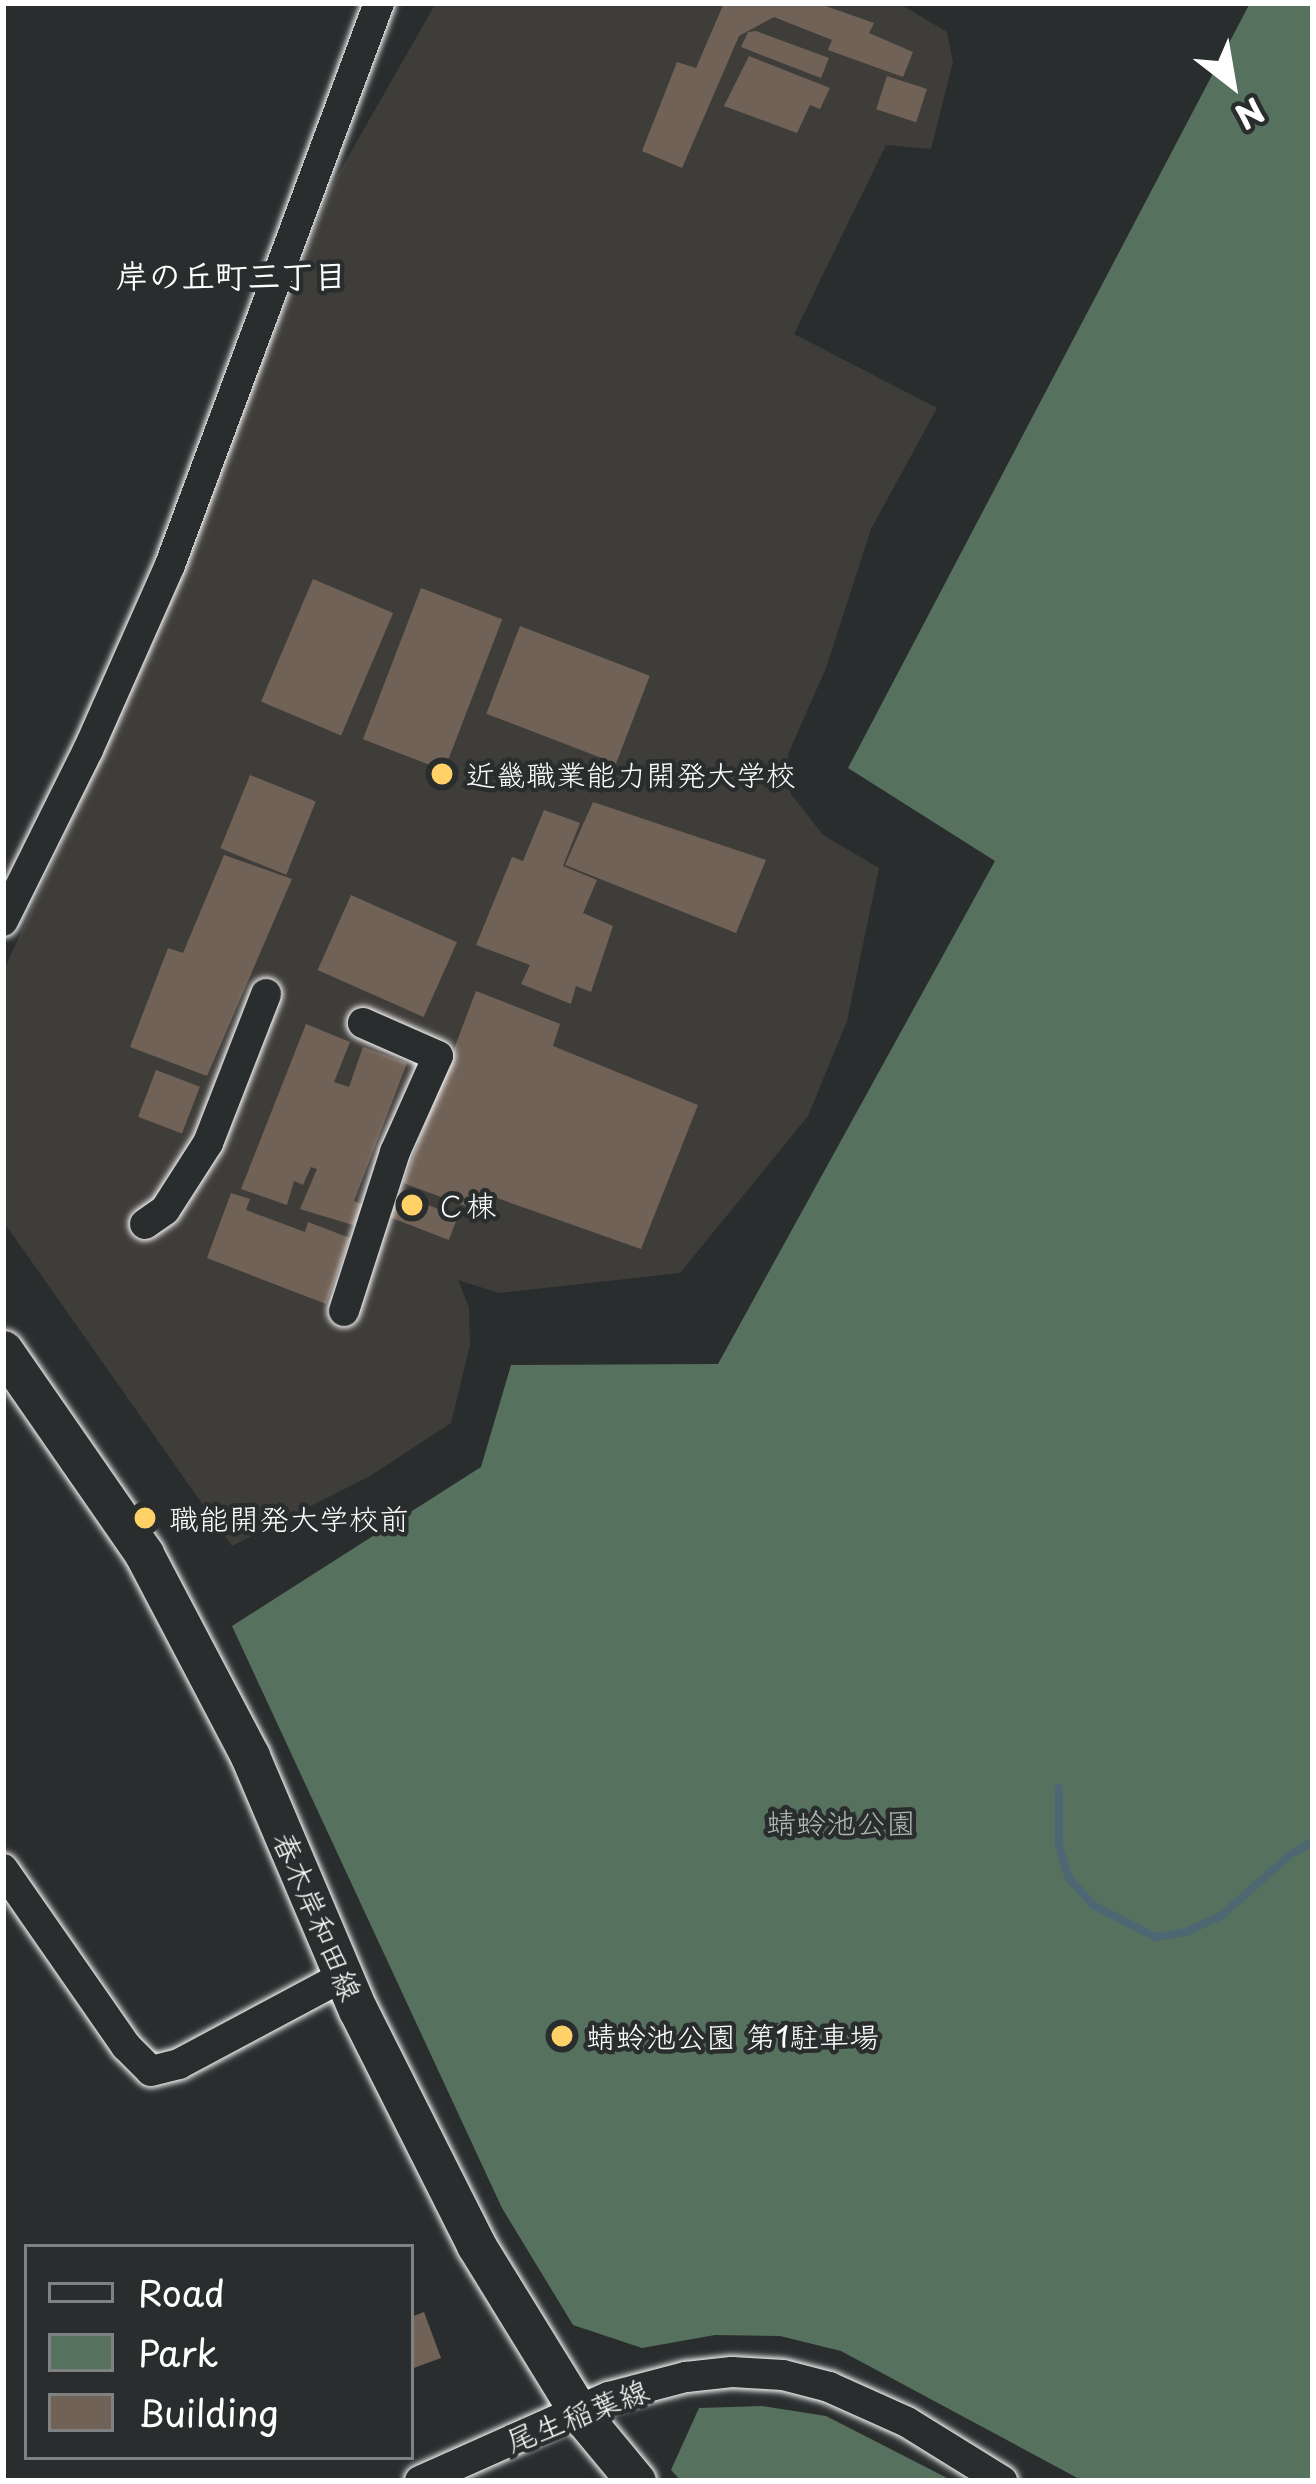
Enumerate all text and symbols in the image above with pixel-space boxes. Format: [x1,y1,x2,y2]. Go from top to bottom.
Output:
north arrow [1172,24,1292,144]
text: N [1226,87,1275,143]
district label: 岸の丘町三丁目 [116,255,346,295]
place label: 近畿職業能力開発大学校 [466,756,796,792]
marker: 近畿職業能力開発大学校 [429,761,455,787]
place label: Ｃ棟 [436,1187,496,1223]
marker: Ｃ棟 [399,1192,425,1218]
place label: 職能開発大学校前 [169,1500,409,1536]
marker: 職能開発大学校前 [132,1505,158,1531]
park label: 蜻蛉池公園 [766,1804,916,1840]
street label: 春木岸和田線 [266,1826,370,2006]
place label: 蜻蛉池公園 第1駐車場 [586,2018,879,2054]
marker: 蜻蛉池公園 第1駐車場 [549,2023,575,2049]
legend [24,2244,414,2460]
text: Road [138,2265,225,2319]
text: Park [138,2325,218,2379]
street label: 尾生稲葉線 [501,2371,653,2459]
text: Building [138,2385,279,2439]

